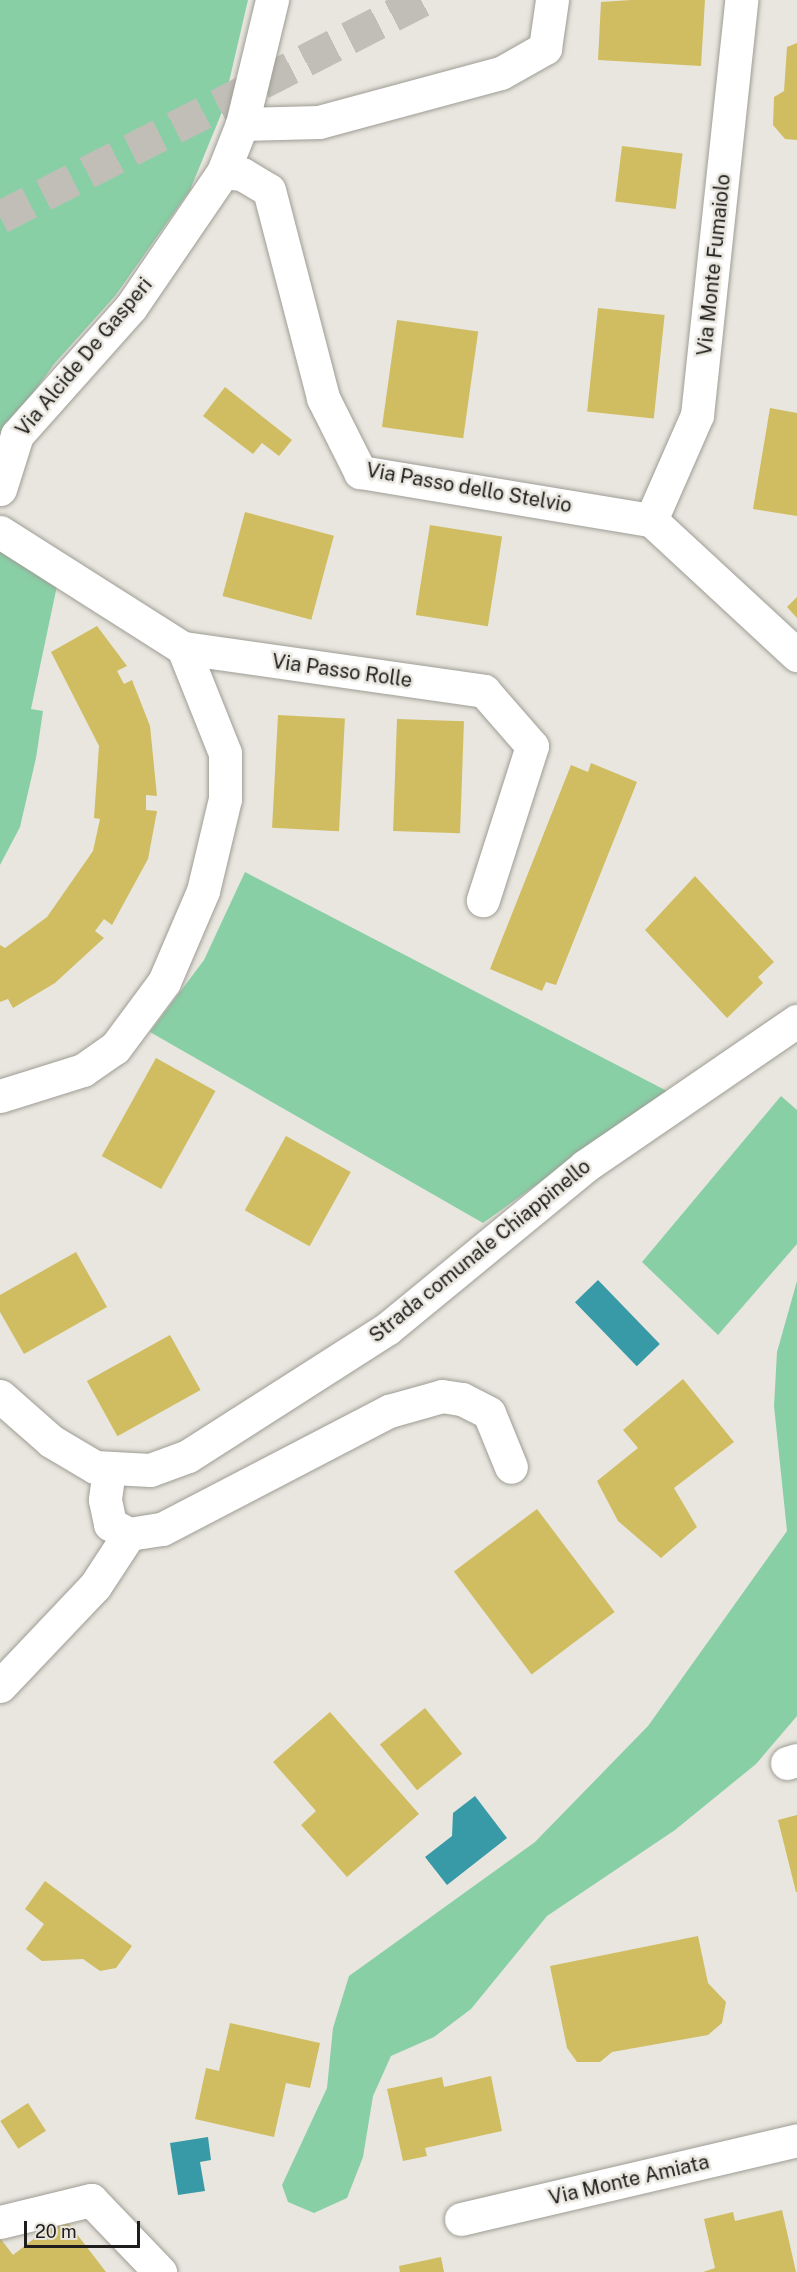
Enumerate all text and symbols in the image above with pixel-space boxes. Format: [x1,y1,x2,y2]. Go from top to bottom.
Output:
street label: Via Monte Fumaiolo [693,173,735,357]
street label: Via Alcide De Gasperi [11,273,157,441]
street label: Via Passo dello Stelvio [364,458,574,518]
street label: Via Passo Rolle [270,649,414,693]
street label: Strada comunale Chiappinello [364,1154,596,1348]
street label: Via Monte Amiata [546,2150,712,2210]
scale bar [27,2209,142,2247]
text: 20 m [35,2221,77,2242]

